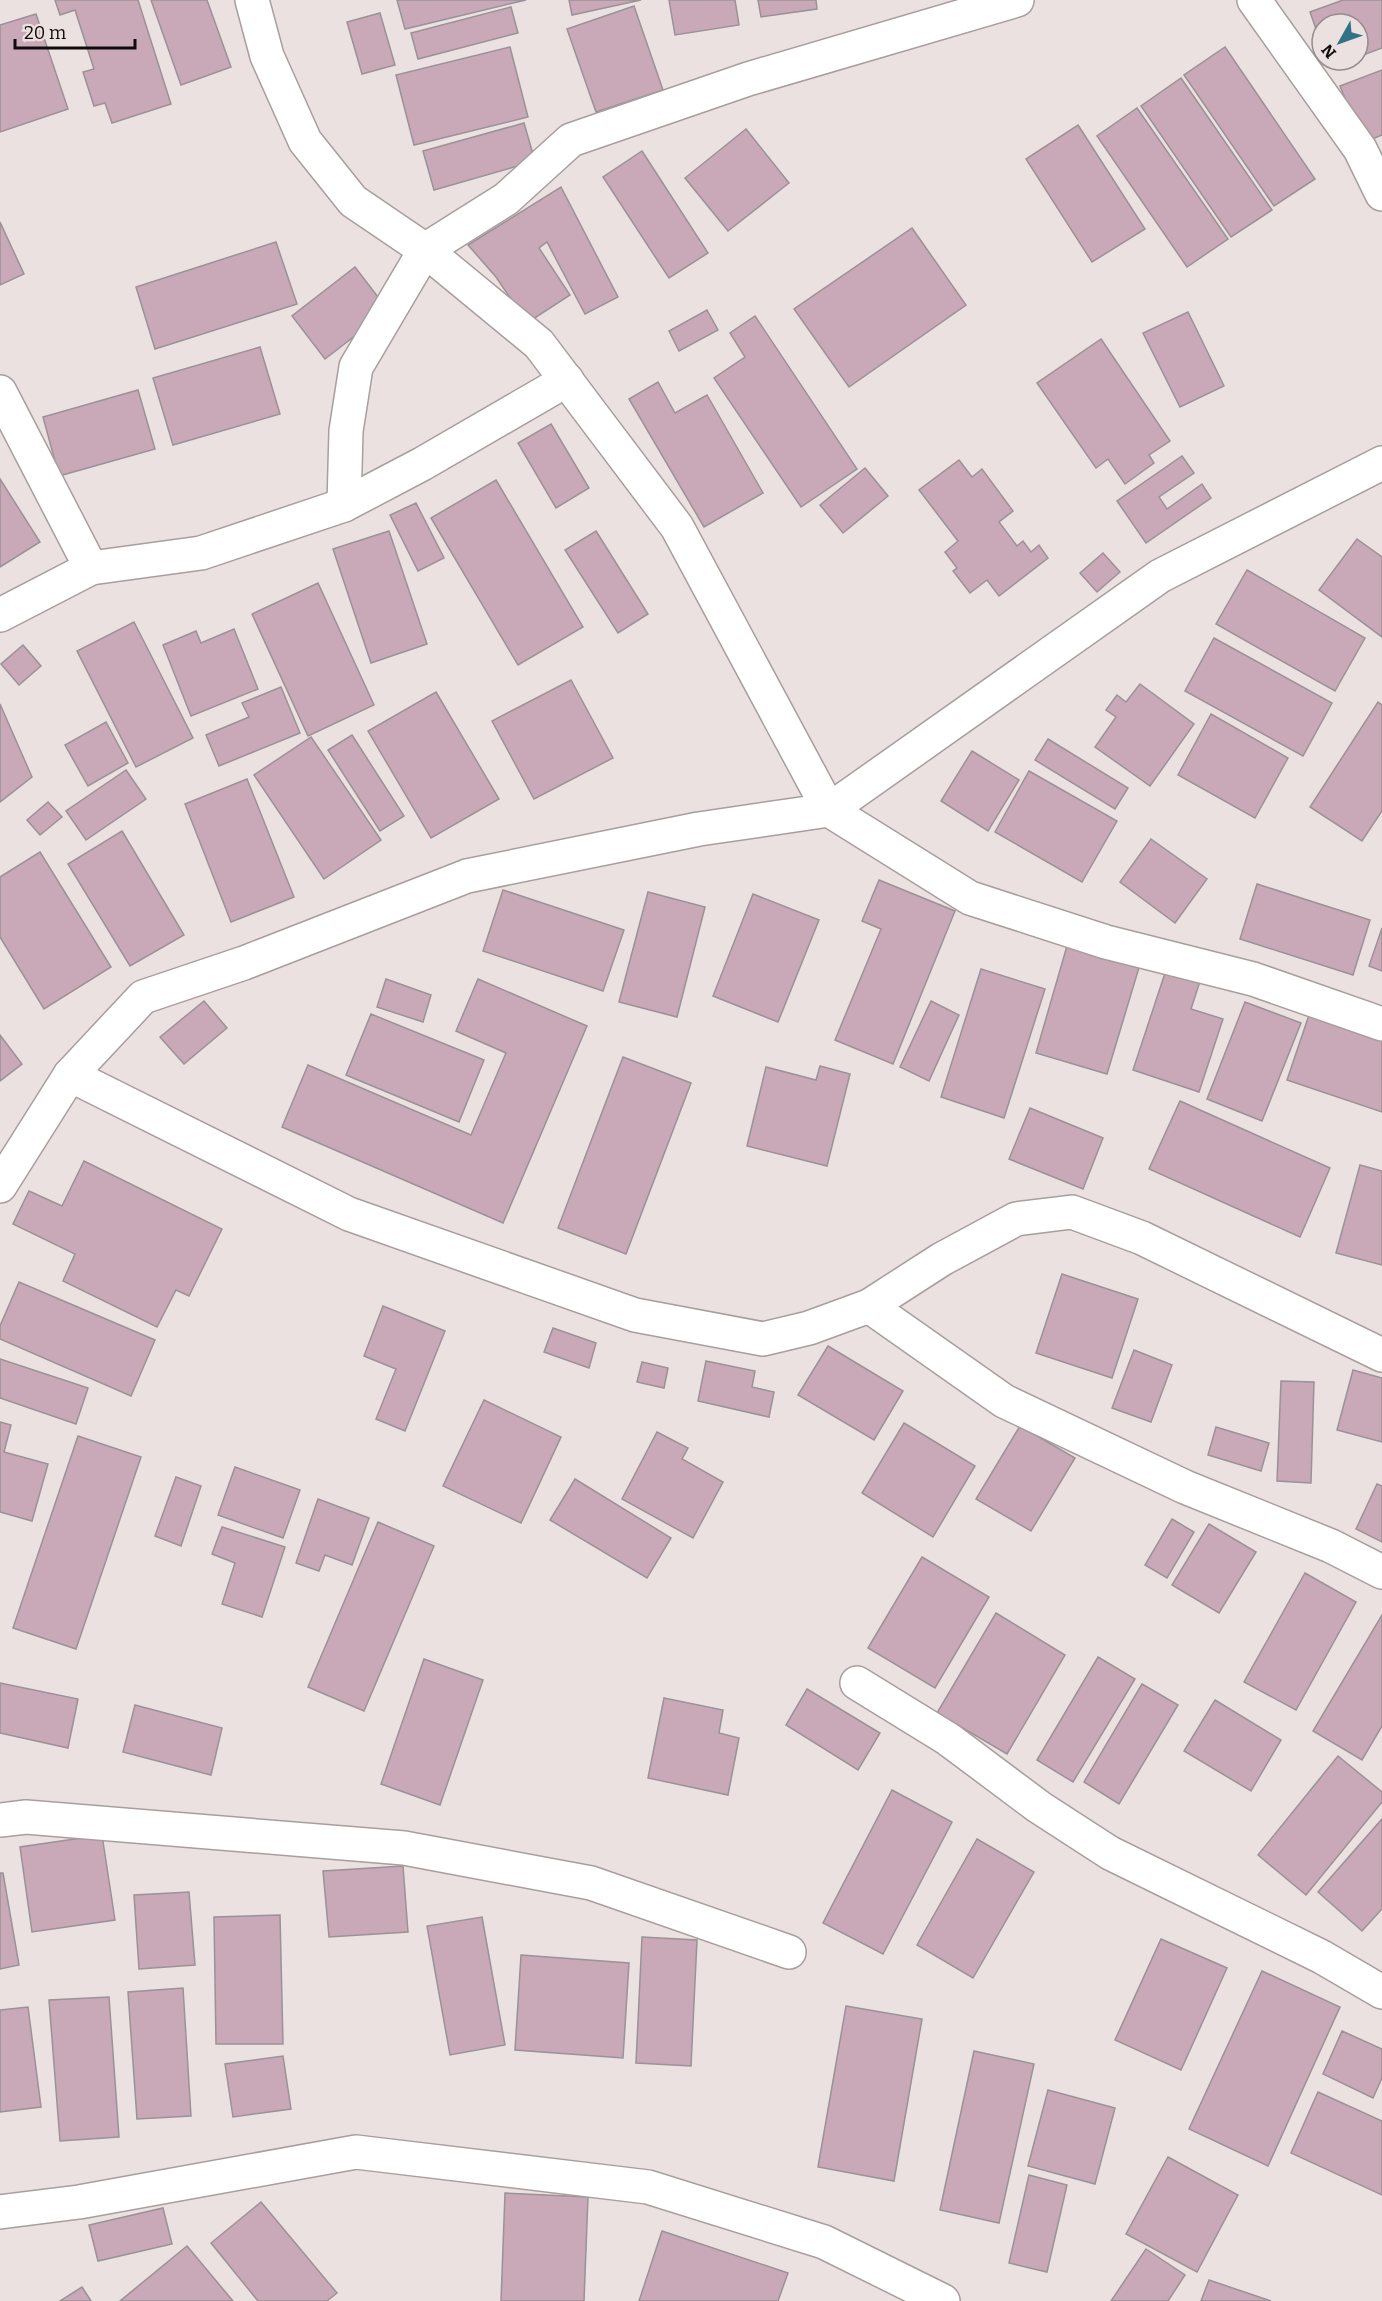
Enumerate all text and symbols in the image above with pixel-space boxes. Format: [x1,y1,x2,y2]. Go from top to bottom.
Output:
scale bar [15,12,135,50]
north arrow [1310,12,1370,72]
text: 20 m [24,22,66,44]
text: N [1318,40,1340,62]

